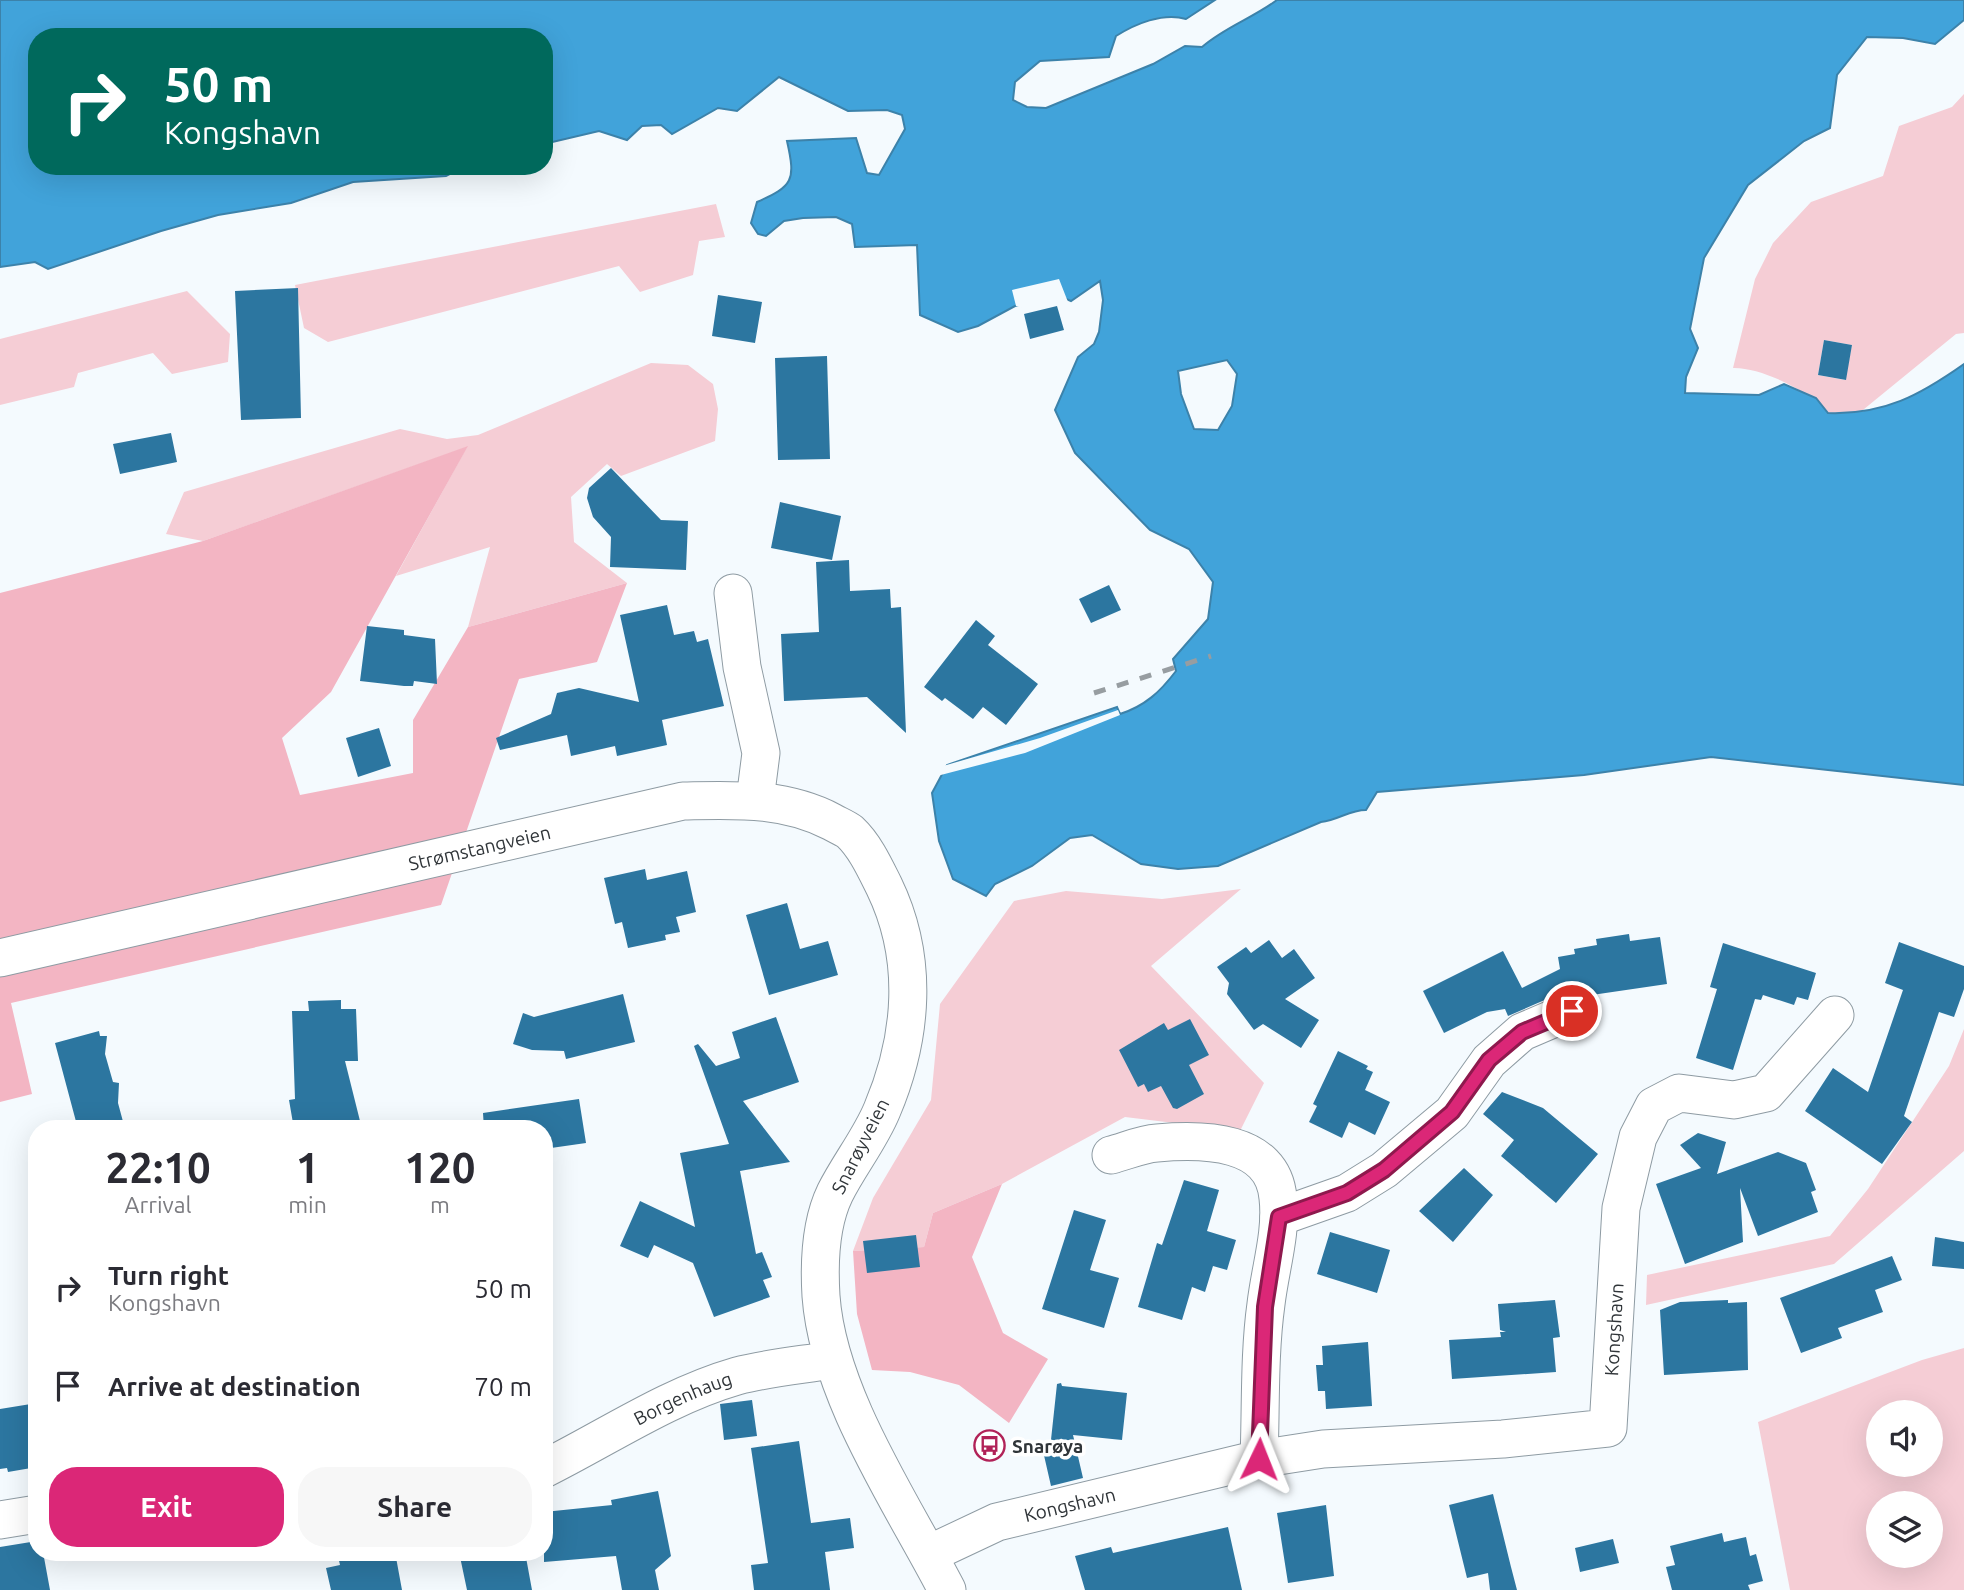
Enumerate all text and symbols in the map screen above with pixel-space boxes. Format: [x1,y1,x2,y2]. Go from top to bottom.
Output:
icon: right [49,56,140,147]
text: 50 m [164,56,273,111]
text: Kongshavn [164,114,321,150]
street label: Strømstangveien [406,821,553,875]
pin [1542,981,1602,1041]
icon: arrive [1553,992,1591,1030]
street label: Snarøyveien [827,1095,893,1197]
text: 22:10 [106,1144,211,1191]
text: 1 [296,1144,319,1191]
text: 120 [404,1144,475,1191]
text: Arrival [125,1192,192,1217]
text: min [288,1192,327,1217]
text: m [430,1192,450,1217]
text: Turn right [108,1261,229,1290]
icon: right [49,1269,87,1307]
text: 50 m [474,1274,532,1303]
street label: Kongshavn [1600,1282,1628,1377]
text: Kongshavn [108,1290,221,1315]
icon: arrive [49,1367,87,1405]
street label: Borgenhaug [630,1367,735,1430]
text: Arrive at destination [108,1372,361,1401]
text: 70 m [474,1372,532,1401]
map controls [1866,1400,1943,1568]
button: sound [1866,1400,1943,1477]
position arrow [1222,1422,1296,1496]
bus stop icon: Snarøya [972,1429,1006,1463]
place label: Snarøya [1012,1435,1083,1457]
button: Exit [49,1467,284,1547]
button: Share [298,1467,532,1547]
street label: Kongshavn [1022,1483,1118,1526]
button: layers [1866,1491,1943,1568]

